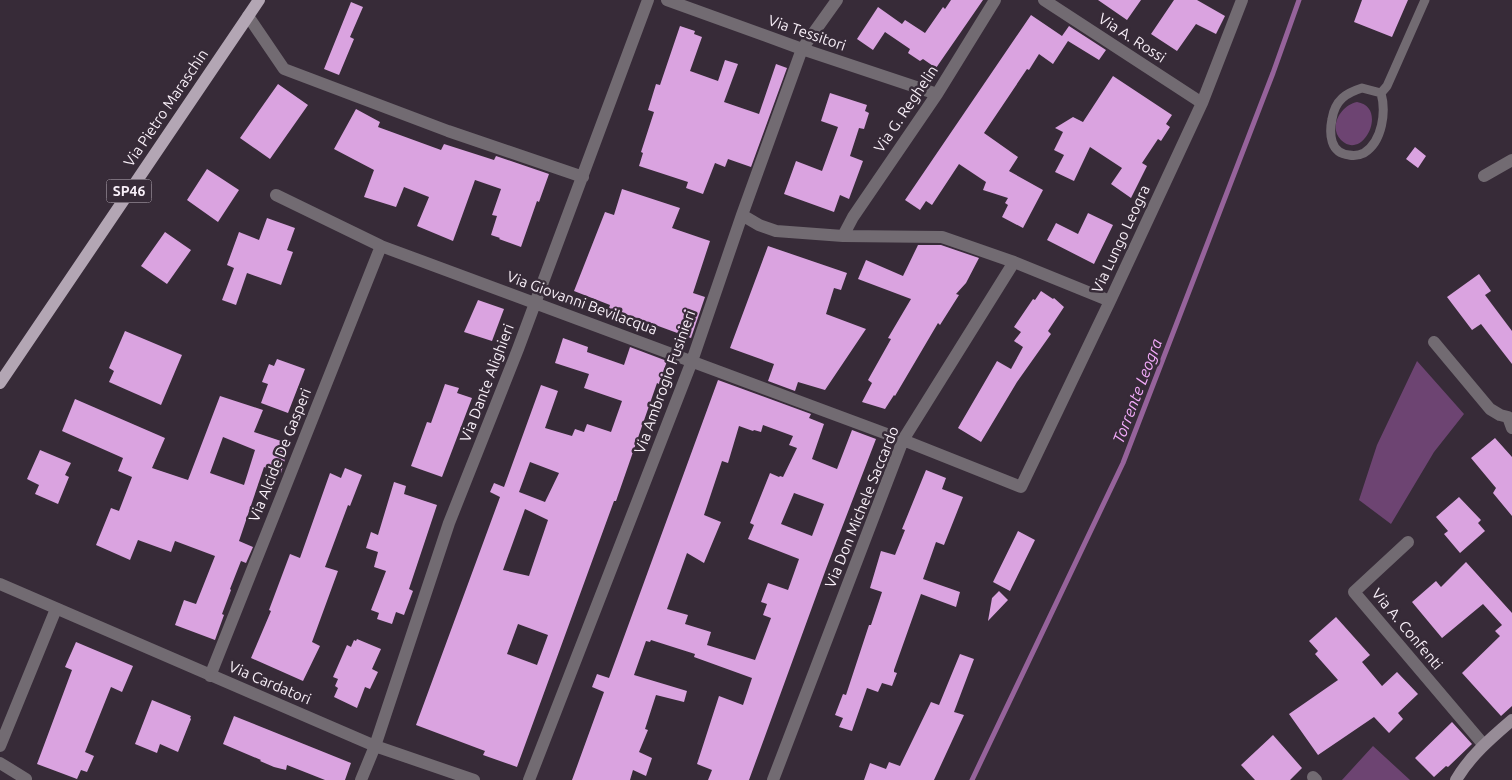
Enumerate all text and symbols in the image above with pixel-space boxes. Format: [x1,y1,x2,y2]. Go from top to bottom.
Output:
street label: Via A. Rossi [1095,10,1169,66]
street label: Via Tessitori [766,11,848,54]
street label: Via Pietro Maraschin [120,46,211,170]
street label: Via G. Reghelin [870,62,941,155]
road number: SP46 [106,180,152,202]
street label: Via Lungo Leogra [1088,182,1153,295]
street label: Via Giovanni Bevilacqua [505,267,660,338]
street label: Via Ambrogio Fusinieri [631,308,698,456]
street label: Via Dante Alighieri [456,321,517,444]
water label: Torrente Leogra [1109,336,1165,446]
street label: Via Alcide De Gasperi [245,386,314,524]
street label: Via Don Michele Saccardo [821,424,902,590]
street label: Via A. Confenti [1369,585,1446,673]
street label: Via Cardatori [226,658,314,708]

